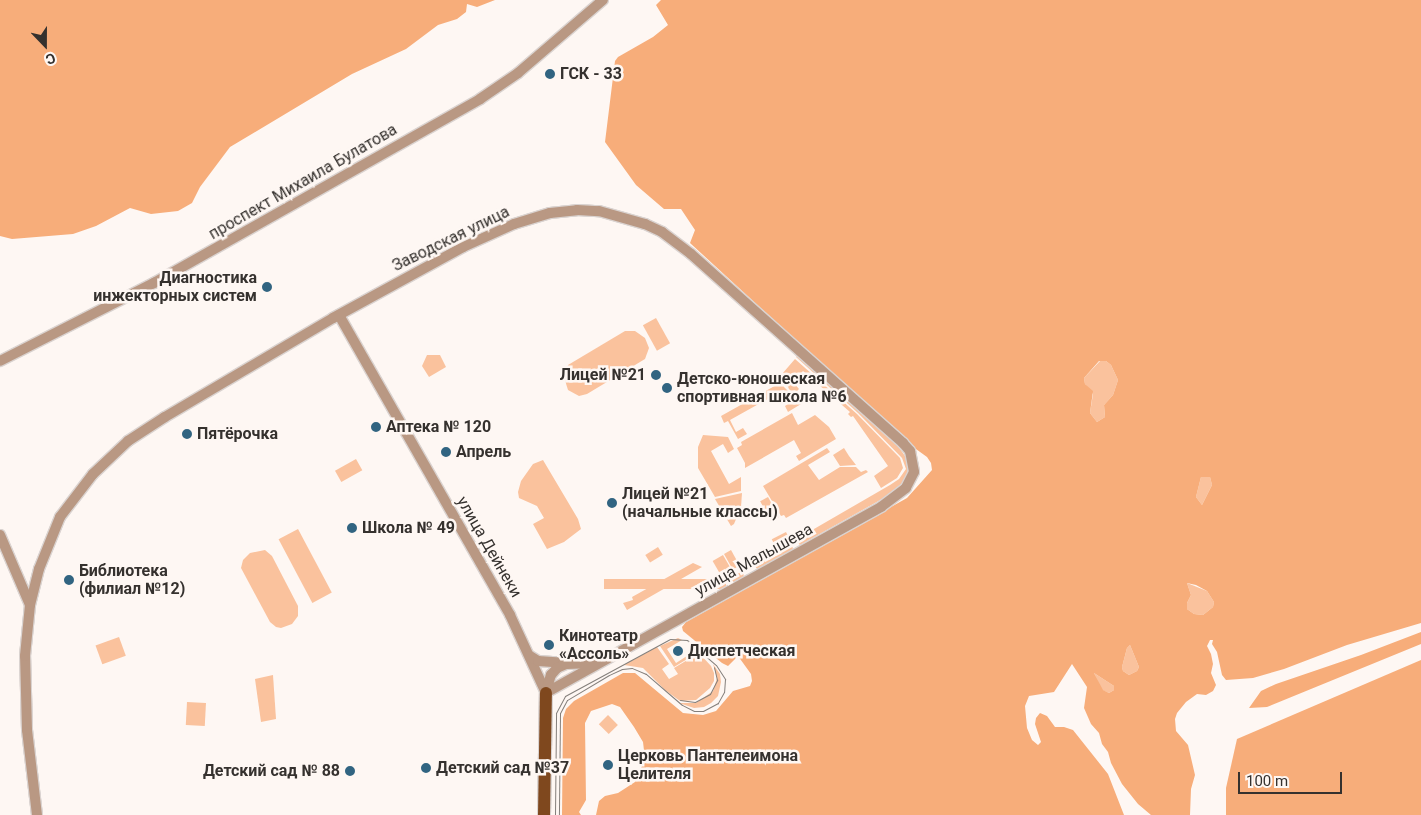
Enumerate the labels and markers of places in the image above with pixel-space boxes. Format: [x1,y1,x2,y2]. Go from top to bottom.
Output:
place label: ГСК - 33 [560,64,622,84]
marker: ГСК - 33 [544,68,556,80]
place label: Диагностика инжекторных систем [93,268,257,306]
marker: Диагностика инжекторных систем [261,281,273,293]
place label: Лицей №21 [560,365,646,385]
marker: Лицей №21 [650,369,662,381]
place label: Детско-юношеская спортивная школа №6 [677,369,847,407]
marker: Детско-юношеская спортивная школа №6 [661,382,673,394]
place label: Аптека № 120 [386,417,491,437]
marker: Аптека № 120 [370,421,382,433]
place label: Пятёрочка [197,424,278,444]
marker: Пятёрочка [181,428,193,440]
place label: Апрель [456,442,511,462]
marker: Апрель [440,446,452,458]
place label: Лицей №21 (начальные классы) [622,484,778,522]
marker: Лицей №21 (начальные классы) [606,497,618,509]
place label: Школа № 49 [362,518,455,538]
marker: Школа № 49 [346,522,358,534]
place label: Библиотека (филиал №12) [79,561,185,599]
marker: Библиотека (филиал №12) [63,574,75,586]
place label: Кинотеатр «Ассоль» [559,626,638,664]
marker: Кинотеатр «Ассоль» [543,639,555,651]
place label: Диспетческая [688,641,795,661]
marker: Диспетческая [672,645,684,657]
place label: Церковь Пантелеимона Целителя [618,746,798,784]
place label: Детский сад №37 [436,758,569,778]
marker: Церковь Пантелеимона Целителя [602,759,614,771]
place label: Детский сад № 88 [203,761,340,781]
marker: Детский сад №37 [420,762,432,774]
marker: Детский сад № 88 [344,765,356,777]

